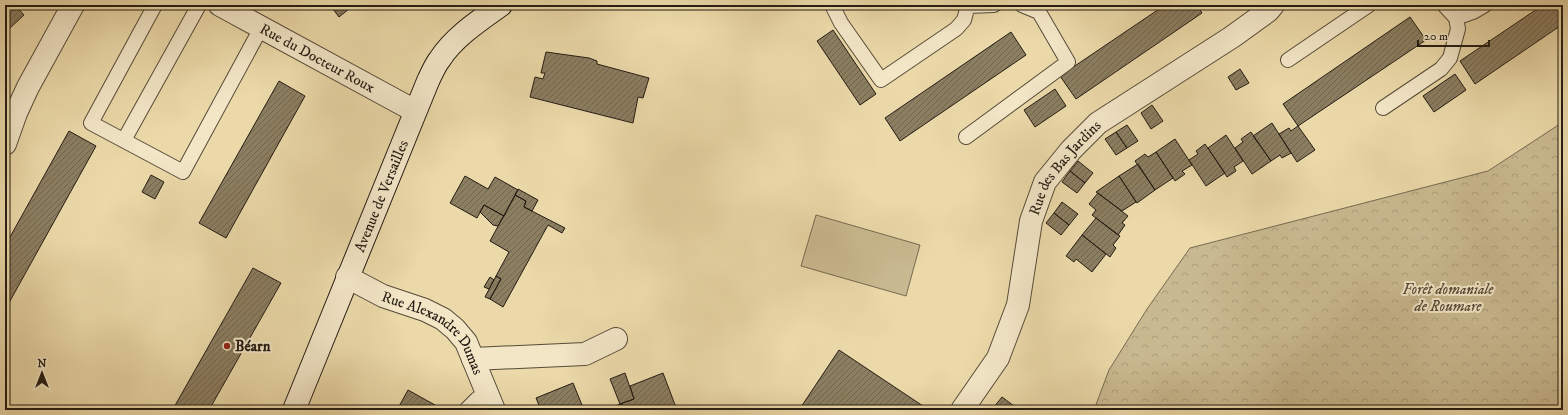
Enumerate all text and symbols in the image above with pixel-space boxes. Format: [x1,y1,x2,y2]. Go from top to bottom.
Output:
street label: Rue du Docteur Roux [257,19,379,97]
scale bar [1418,22,1489,48]
text: 20 m [1424,29,1448,44]
street label: Rue des Bas Jardins [1024,116,1105,218]
street label: Avenue de Versailles [350,137,412,255]
park label: Forêt domaniale de Roumare [1403,280,1494,316]
street label: Rue Alexandre Dumas [379,287,488,377]
place label: Béarn [235,337,271,356]
marker: Béarn [222,341,232,351]
north arrow [22,353,62,393]
text: N [37,357,47,371]

